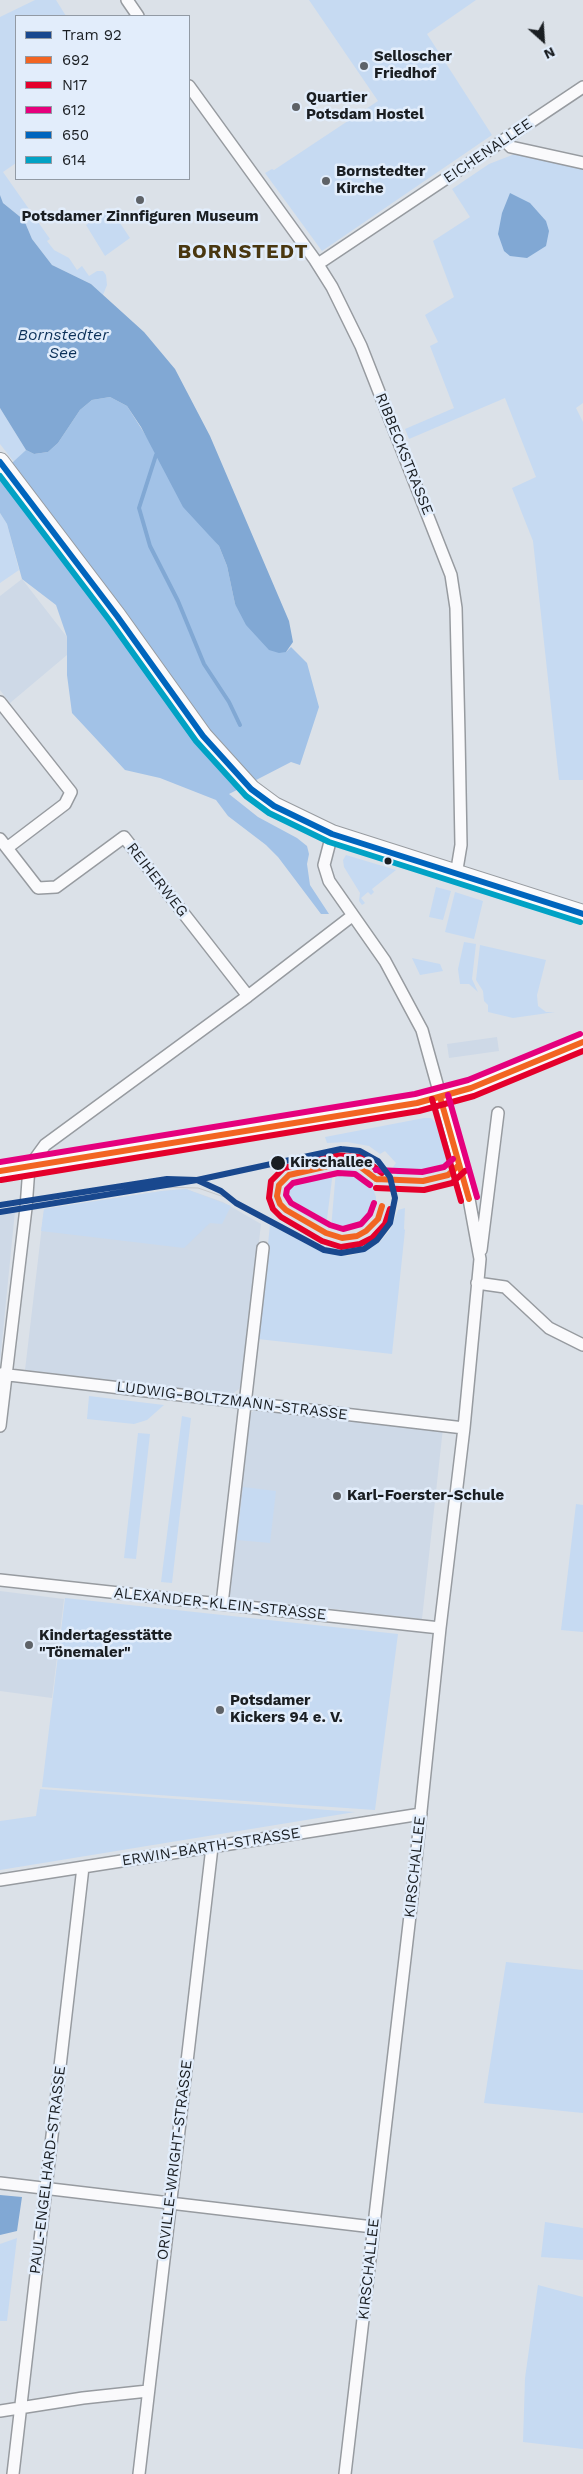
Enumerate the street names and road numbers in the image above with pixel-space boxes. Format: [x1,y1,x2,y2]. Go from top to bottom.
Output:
street label: EICHENALLEE [440,115,536,187]
street label: RIBBECKSTRASSE [371,390,437,518]
street label: REIHERWEG [122,839,192,921]
street label: LUDWIG-BOLTZMANN-STRASSE [115,1378,349,1424]
street label: ALEXANDER-KLEIN-STRASSE [113,1584,327,1624]
street label: KIRSCHALLEE [401,1815,429,1919]
street label: ERWIN-BARTH-STRASSE [121,1824,301,1870]
street label: ORVILLE-WRIGHT-STRASSE [154,2059,196,2261]
street label: PAUL-ENGELHARD-STRASSE [26,2065,70,2275]
street label: KIRSCHALLEE [355,2217,383,2321]

